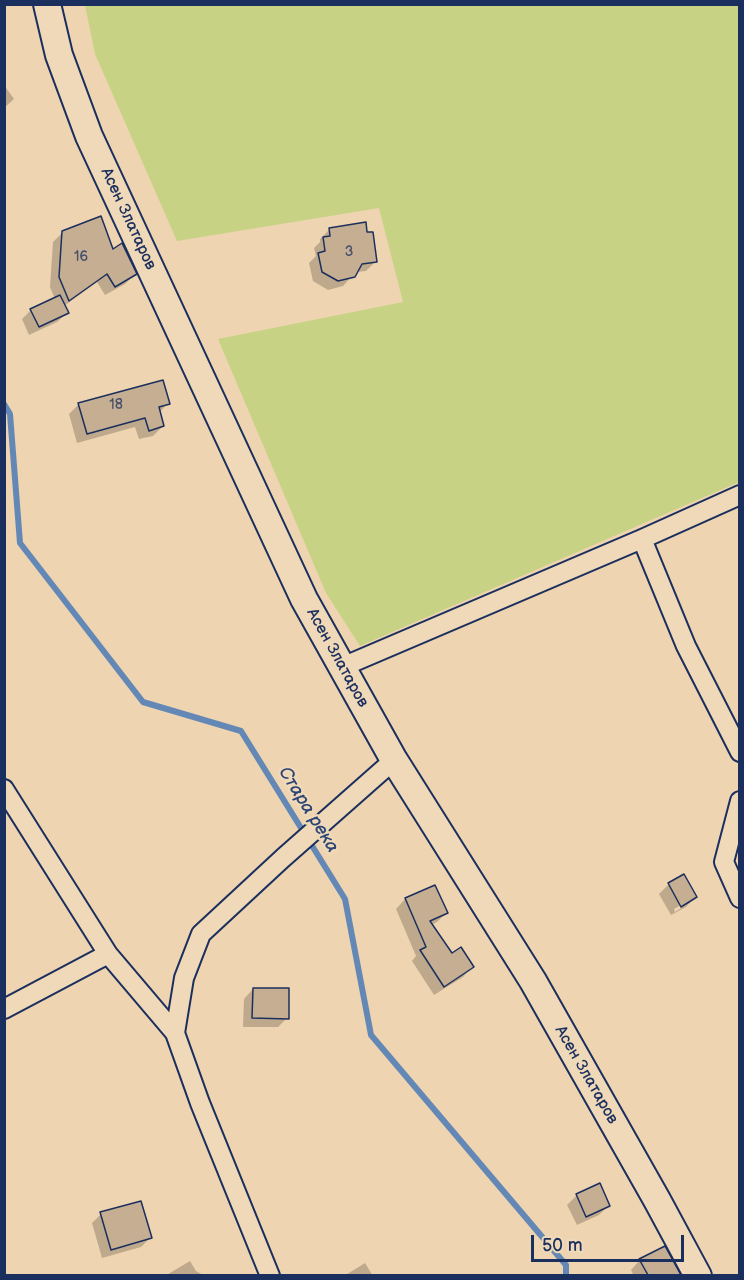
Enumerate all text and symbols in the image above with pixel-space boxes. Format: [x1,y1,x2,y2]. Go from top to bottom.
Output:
street label: Асен Златаров [96,165,160,273]
house number: 3 [345,244,353,260]
house number: 16 [74,249,88,265]
house number: 18 [109,397,123,413]
street label: Асен Златаров [302,605,372,711]
water label: Стара река [273,763,343,857]
street label: Асен Златаров [550,1023,622,1127]
scale bar [534,1223,687,1261]
text: 50 m [542,1235,583,1256]

